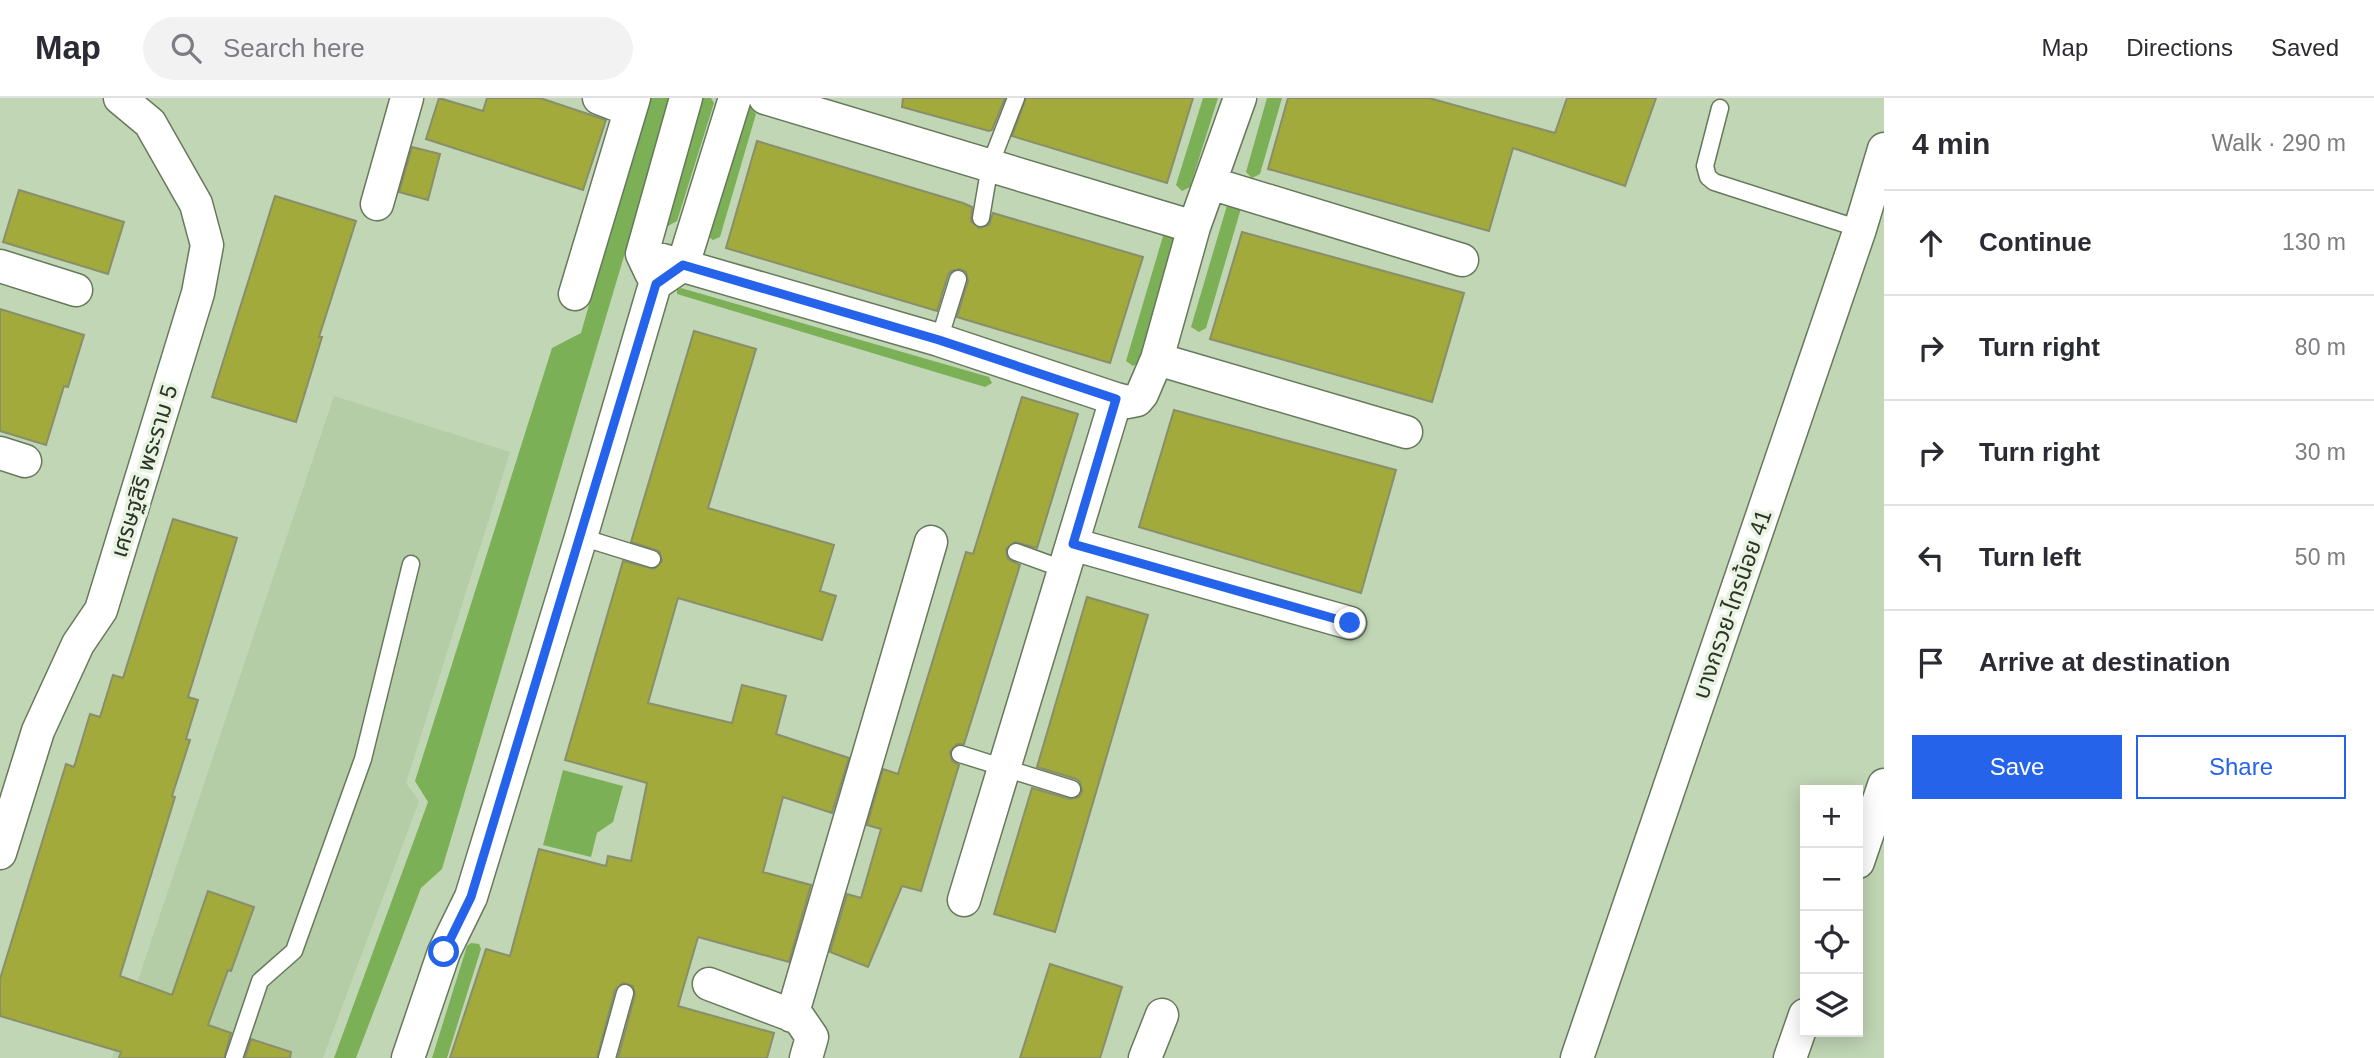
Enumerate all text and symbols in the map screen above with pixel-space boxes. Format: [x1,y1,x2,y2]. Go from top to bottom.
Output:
search box [143,17,633,80]
text: Map [35,29,101,66]
icon: search [167,29,205,67]
text: Search here [223,33,365,63]
text: Map [2042,34,2088,61]
text: Directions [2126,34,2233,61]
text: Saved [2271,34,2339,61]
text: 4 min [1912,127,1990,160]
text: Walk · 290 m [2211,130,2346,156]
icon: ahead [1912,224,1950,262]
text: Continue [1979,227,2092,257]
text: 130 m [2282,229,2346,255]
icon: right [1912,329,1950,367]
text: Turn right [1979,332,2100,362]
text: 80 m [2295,334,2346,360]
street label: เศรษฐสิริ พระราม 5 [105,382,183,560]
icon: right [1912,434,1950,472]
text: Turn right [1979,437,2100,467]
text: 30 m [2295,439,2346,465]
street label: บางกรวย-ไทรน้อย 41 [1687,506,1777,702]
icon: left [1912,539,1950,577]
text: Turn left [1979,542,2081,572]
text: 50 m [2295,544,2346,570]
route end [1334,607,1365,638]
icon: arrive [1912,644,1950,682]
text: Arrive at destination [1979,647,2230,677]
button: Save [1912,735,2122,799]
button: Share [2136,735,2346,799]
map controls [1800,785,1863,1037]
button: + [1800,785,1863,848]
button: − [1800,848,1863,911]
button: locate [1800,911,1863,974]
route start [428,936,459,967]
button: layers [1800,974,1863,1037]

